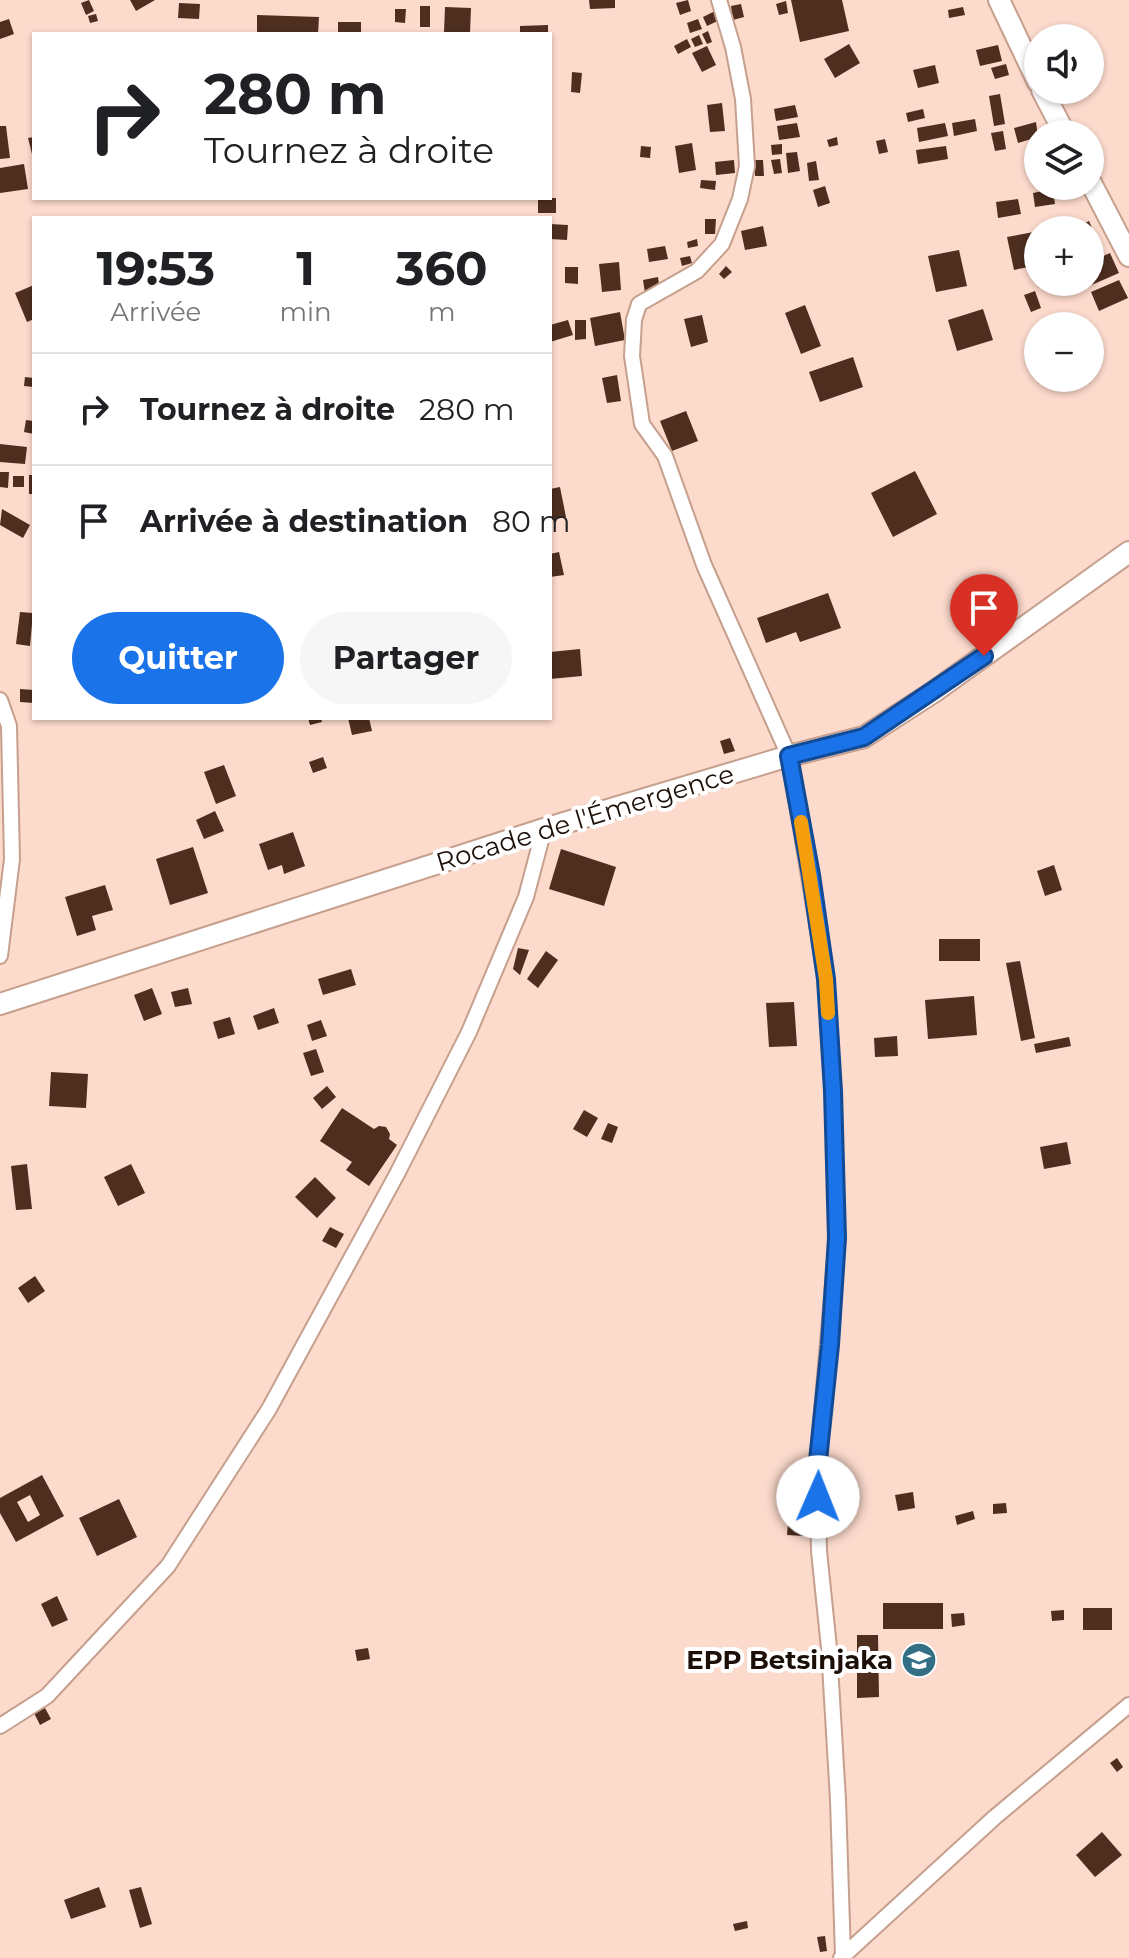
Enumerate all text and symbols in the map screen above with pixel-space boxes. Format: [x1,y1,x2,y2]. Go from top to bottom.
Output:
map controls [1024,24,1104,392]
button: sound [1024,24,1104,104]
text: 280 m [204,60,387,128]
icon: right [72,64,176,168]
button: layers [1024,120,1104,200]
text: Tournez à droite [204,128,494,172]
button: + [1024,216,1104,296]
text: 19:53 [96,239,215,297]
text: 1 [296,239,315,297]
text: 360 [396,239,488,297]
text: Arrivée [110,296,201,328]
text: min [279,296,332,328]
text: m [428,296,456,328]
button: − [1024,312,1104,392]
icon: right [72,387,116,431]
text: Tournez à droite [140,391,395,428]
text: 280 m [419,391,515,428]
icon: arrive [72,499,116,543]
text: Arrivée à destination [140,503,468,540]
text: 80 m [492,503,571,540]
pin [950,574,1018,656]
icon: arrive [962,586,1006,630]
button: Quitter [72,612,284,704]
button: Partager [300,612,512,704]
street label: Rocade de l'Émergence [432,757,738,879]
position arrow [776,1455,860,1539]
school or university icon: EPP Betsinjaka [900,1641,938,1679]
place label: EPP Betsinjaka [686,1644,893,1676]

